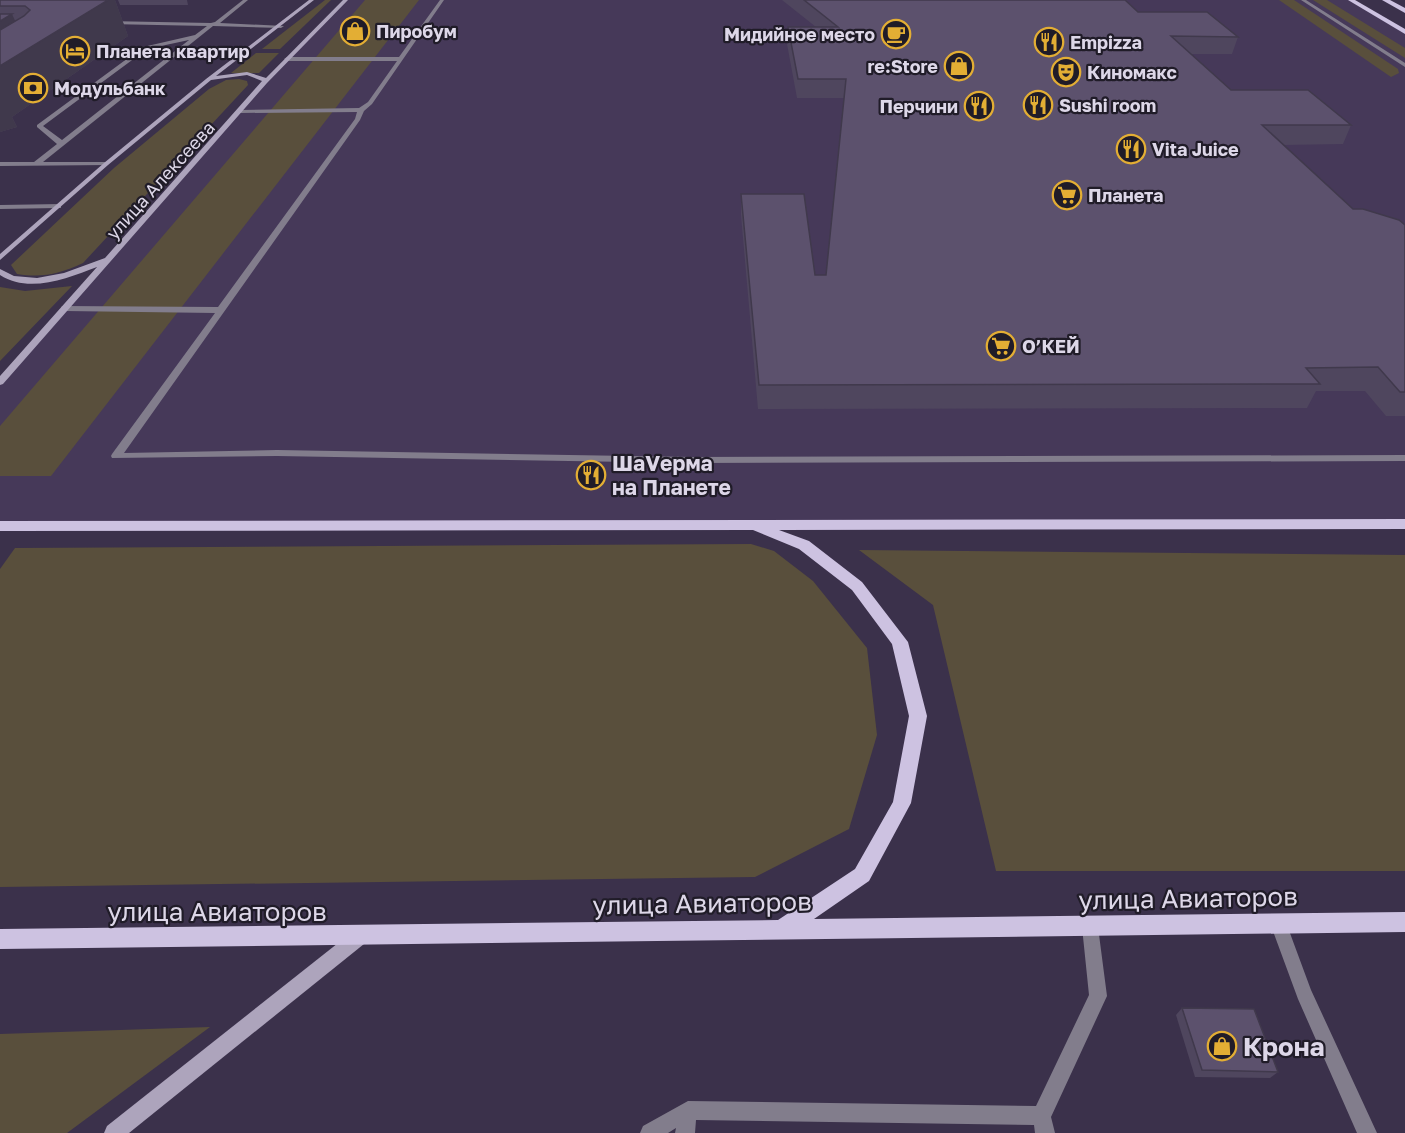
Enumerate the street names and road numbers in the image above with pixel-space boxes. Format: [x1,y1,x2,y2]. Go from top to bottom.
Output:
street label: улица Алексеева [101,116,219,244]
street label: улица Авиаторов [1078,881,1298,915]
street label: улица Авиаторов [592,886,812,920]
street label: улица Авиаторов [107,896,327,927]

